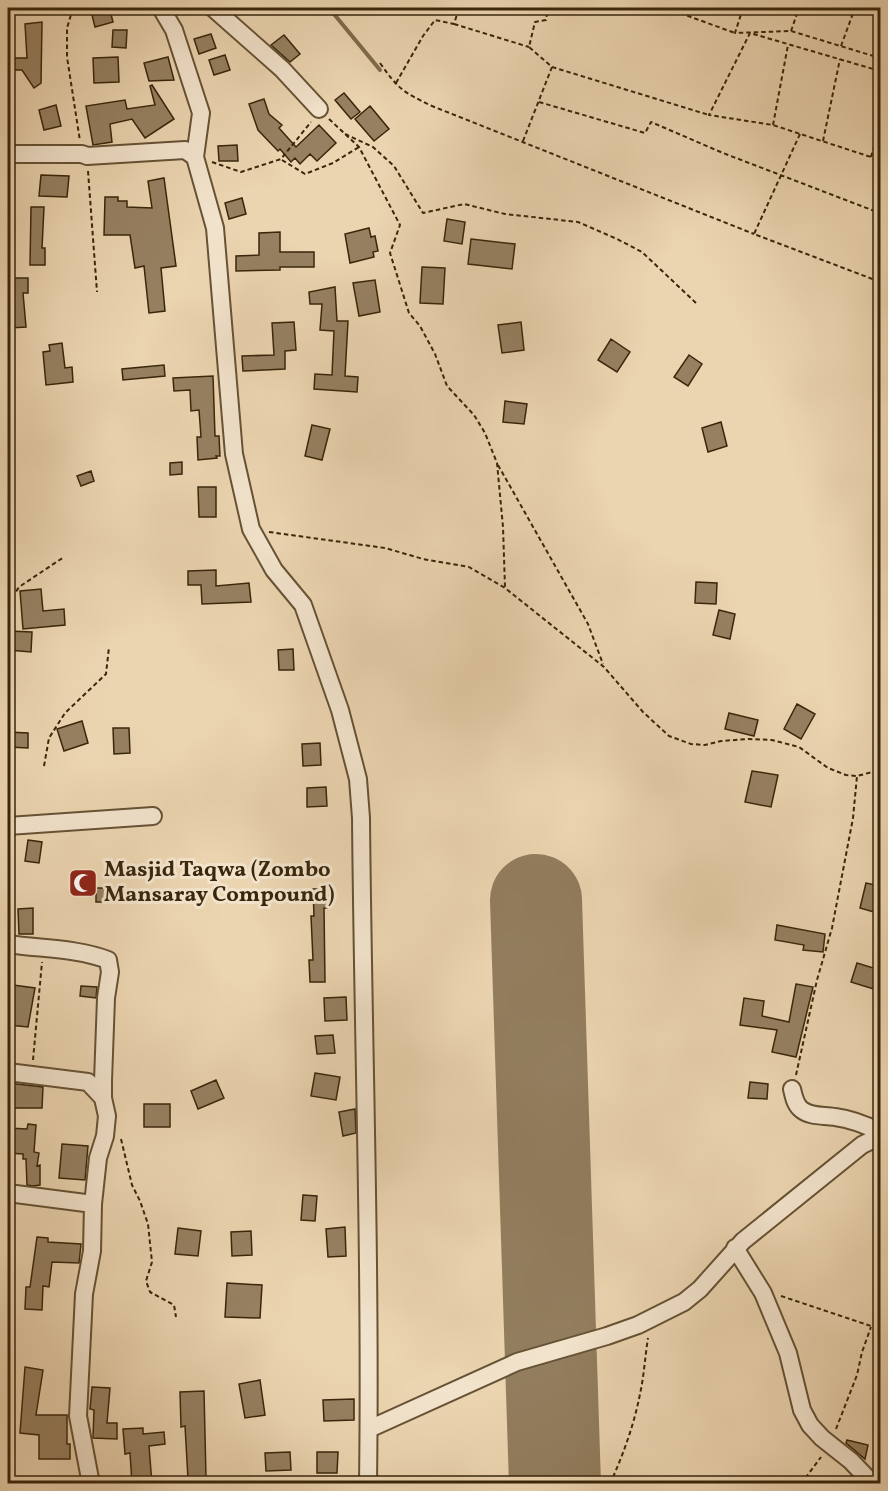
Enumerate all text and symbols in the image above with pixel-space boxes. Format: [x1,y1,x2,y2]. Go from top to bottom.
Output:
place label: Masjid Taqwa (Zombo Mansaray Compound) [104,855,335,911]
mosque icon: Masjid Taqwa (Zombo Mansaray Compound) [67,867,99,899]

